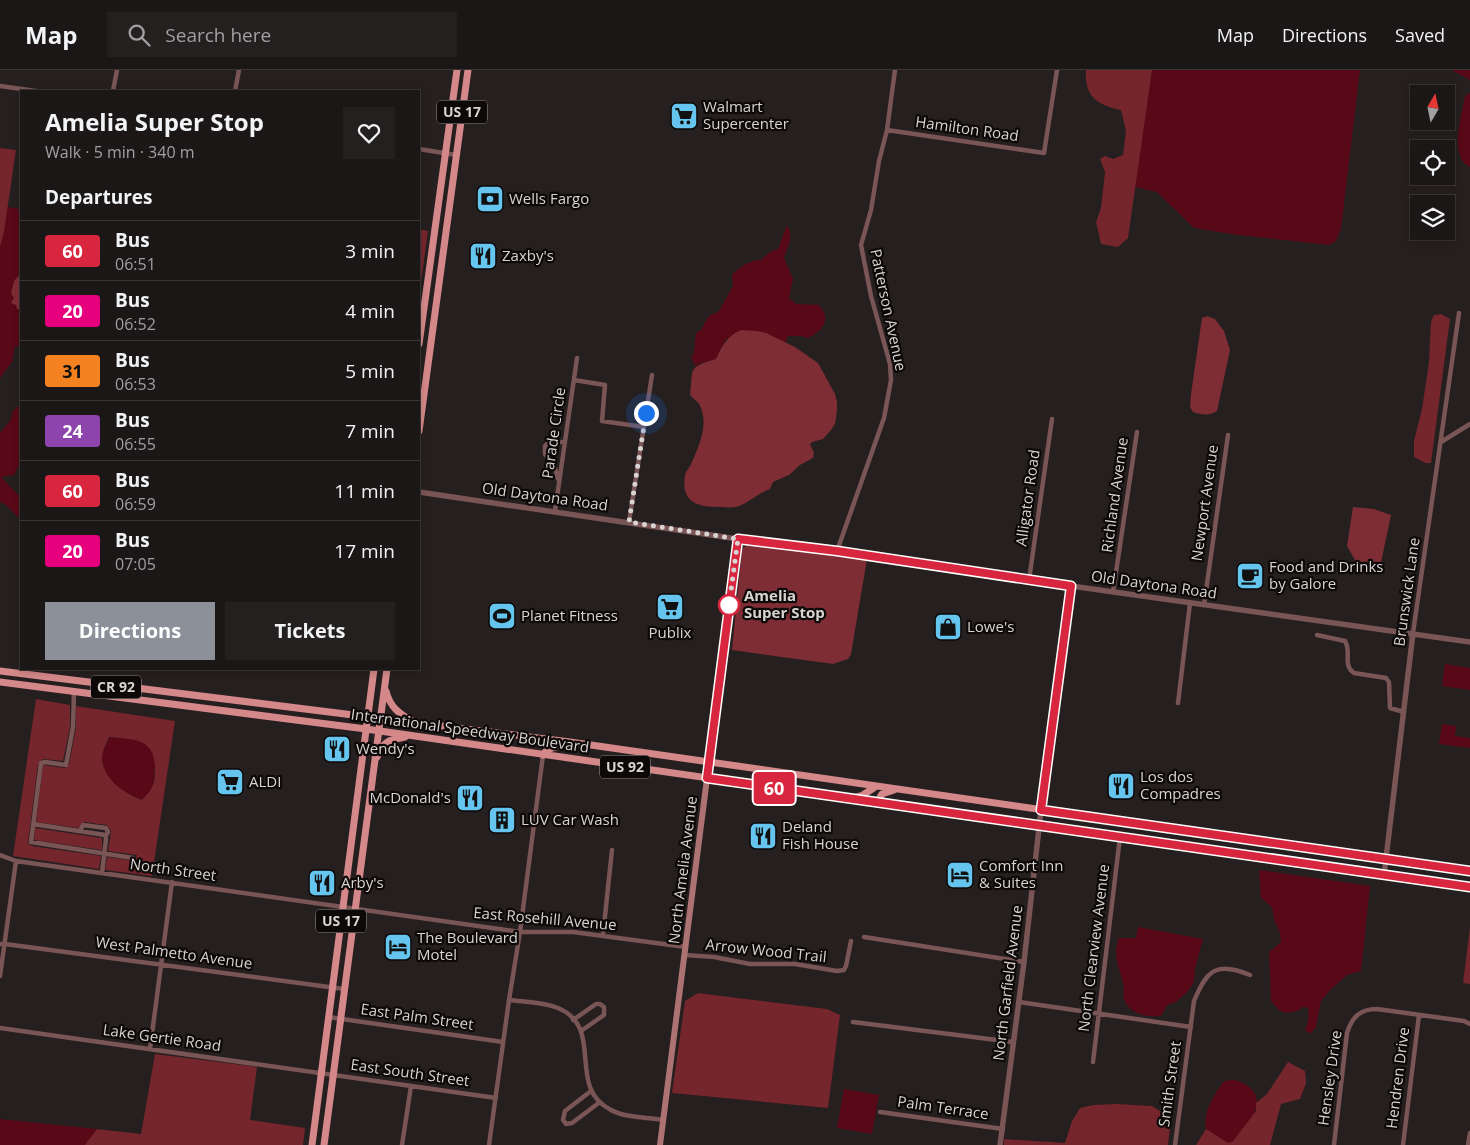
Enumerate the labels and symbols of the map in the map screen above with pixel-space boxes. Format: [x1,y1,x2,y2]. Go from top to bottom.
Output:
north arrow [1410,85,1455,130]
place label: Walmart Supercenter [703,96,789,133]
road number: US 17 [437,101,487,124]
supermarket icon: Walmart Supercenter [669,101,699,131]
street label: Hamilton Road [914,111,1020,145]
bank icon: Wells Fargo [475,184,505,214]
place label: Wells Fargo [509,188,589,208]
restaurant icon: Zaxby's [468,241,498,271]
place label: Zaxby's [502,245,554,265]
street label: Patterson Avenue [866,247,912,373]
street label: Parade Circle [537,386,569,480]
your location [634,401,659,426]
street label: Richland Avenue [1096,436,1132,554]
street label: Newport Avenue [1186,443,1222,562]
street label: Alligator Road [1010,448,1044,548]
street label: Old Daytona Road [481,477,609,515]
street label: Brunswick Lane [1388,536,1424,647]
place label: Food and Drinks by Galore [1269,556,1384,593]
cafe icon: Food and Drinks by Galore [1235,561,1265,591]
street label: Old Daytona Road [1090,565,1218,603]
place label: Amelia Super Stop [744,585,825,622]
supermarket icon: Publix [655,592,685,622]
marker: Amelia Super Stop [718,594,740,616]
sports icon: Planet Fitness [487,601,517,631]
place label: Planet Fitness [521,605,618,625]
shop icon: Lowe's [933,612,963,642]
place label: Lowe's [967,616,1014,636]
place label: Publix [649,622,692,642]
road number: CR 92 [91,676,141,698]
street label: International Speedway Boulevard [350,703,590,757]
restaurant icon: Wendy's [322,734,352,764]
place label: Wendy's [356,738,415,758]
road number: US 92 [600,756,650,779]
place label: Los dos Compadres [1140,766,1221,803]
supermarket icon: ALDI [215,767,245,797]
place label: ALDI [249,771,281,791]
restaurant icon: Los dos Compadres [1106,771,1136,801]
line badge: 60 [752,772,796,804]
restaurant icon: McDonald's [455,783,485,813]
place label: McDonald's [369,787,451,807]
street label: North Amelia Avenue [663,795,701,945]
building icon: LUV Car Wash [487,805,517,835]
place label: LUV Car Wash [521,809,619,829]
place label: Deland Fish House [782,816,859,853]
restaurant icon: Deland Fish House [748,821,778,851]
street label: North Street [129,853,218,885]
place label: Comfort Inn & Suites [979,855,1063,892]
hotel icon: Comfort Inn & Suites [945,860,975,890]
street label: North Clearview Avenue [1073,863,1113,1033]
restaurant icon: Arby's [307,868,337,898]
place label: Arby's [341,872,384,892]
street label: East Rosehill Avenue [473,902,617,934]
street label: North Garfield Avenue [988,904,1026,1062]
road number: US 17 [316,909,366,932]
place label: The Boulevard Motel [417,927,518,964]
street label: West Palmetto Avenue [95,931,254,973]
hotel icon: The Boulevard Motel [383,932,413,962]
street label: Arrow Wood Trail [705,934,828,966]
street label: East Palm Street [359,998,475,1034]
street label: Lake Gertie Road [102,1019,222,1055]
street label: Hendren Drive [1381,1026,1413,1130]
street label: Hensley Drive [1312,1029,1346,1127]
street label: Smith Street [1153,1040,1185,1128]
street label: East South Street [349,1054,471,1090]
street label: Palm Terrace [896,1091,990,1123]

